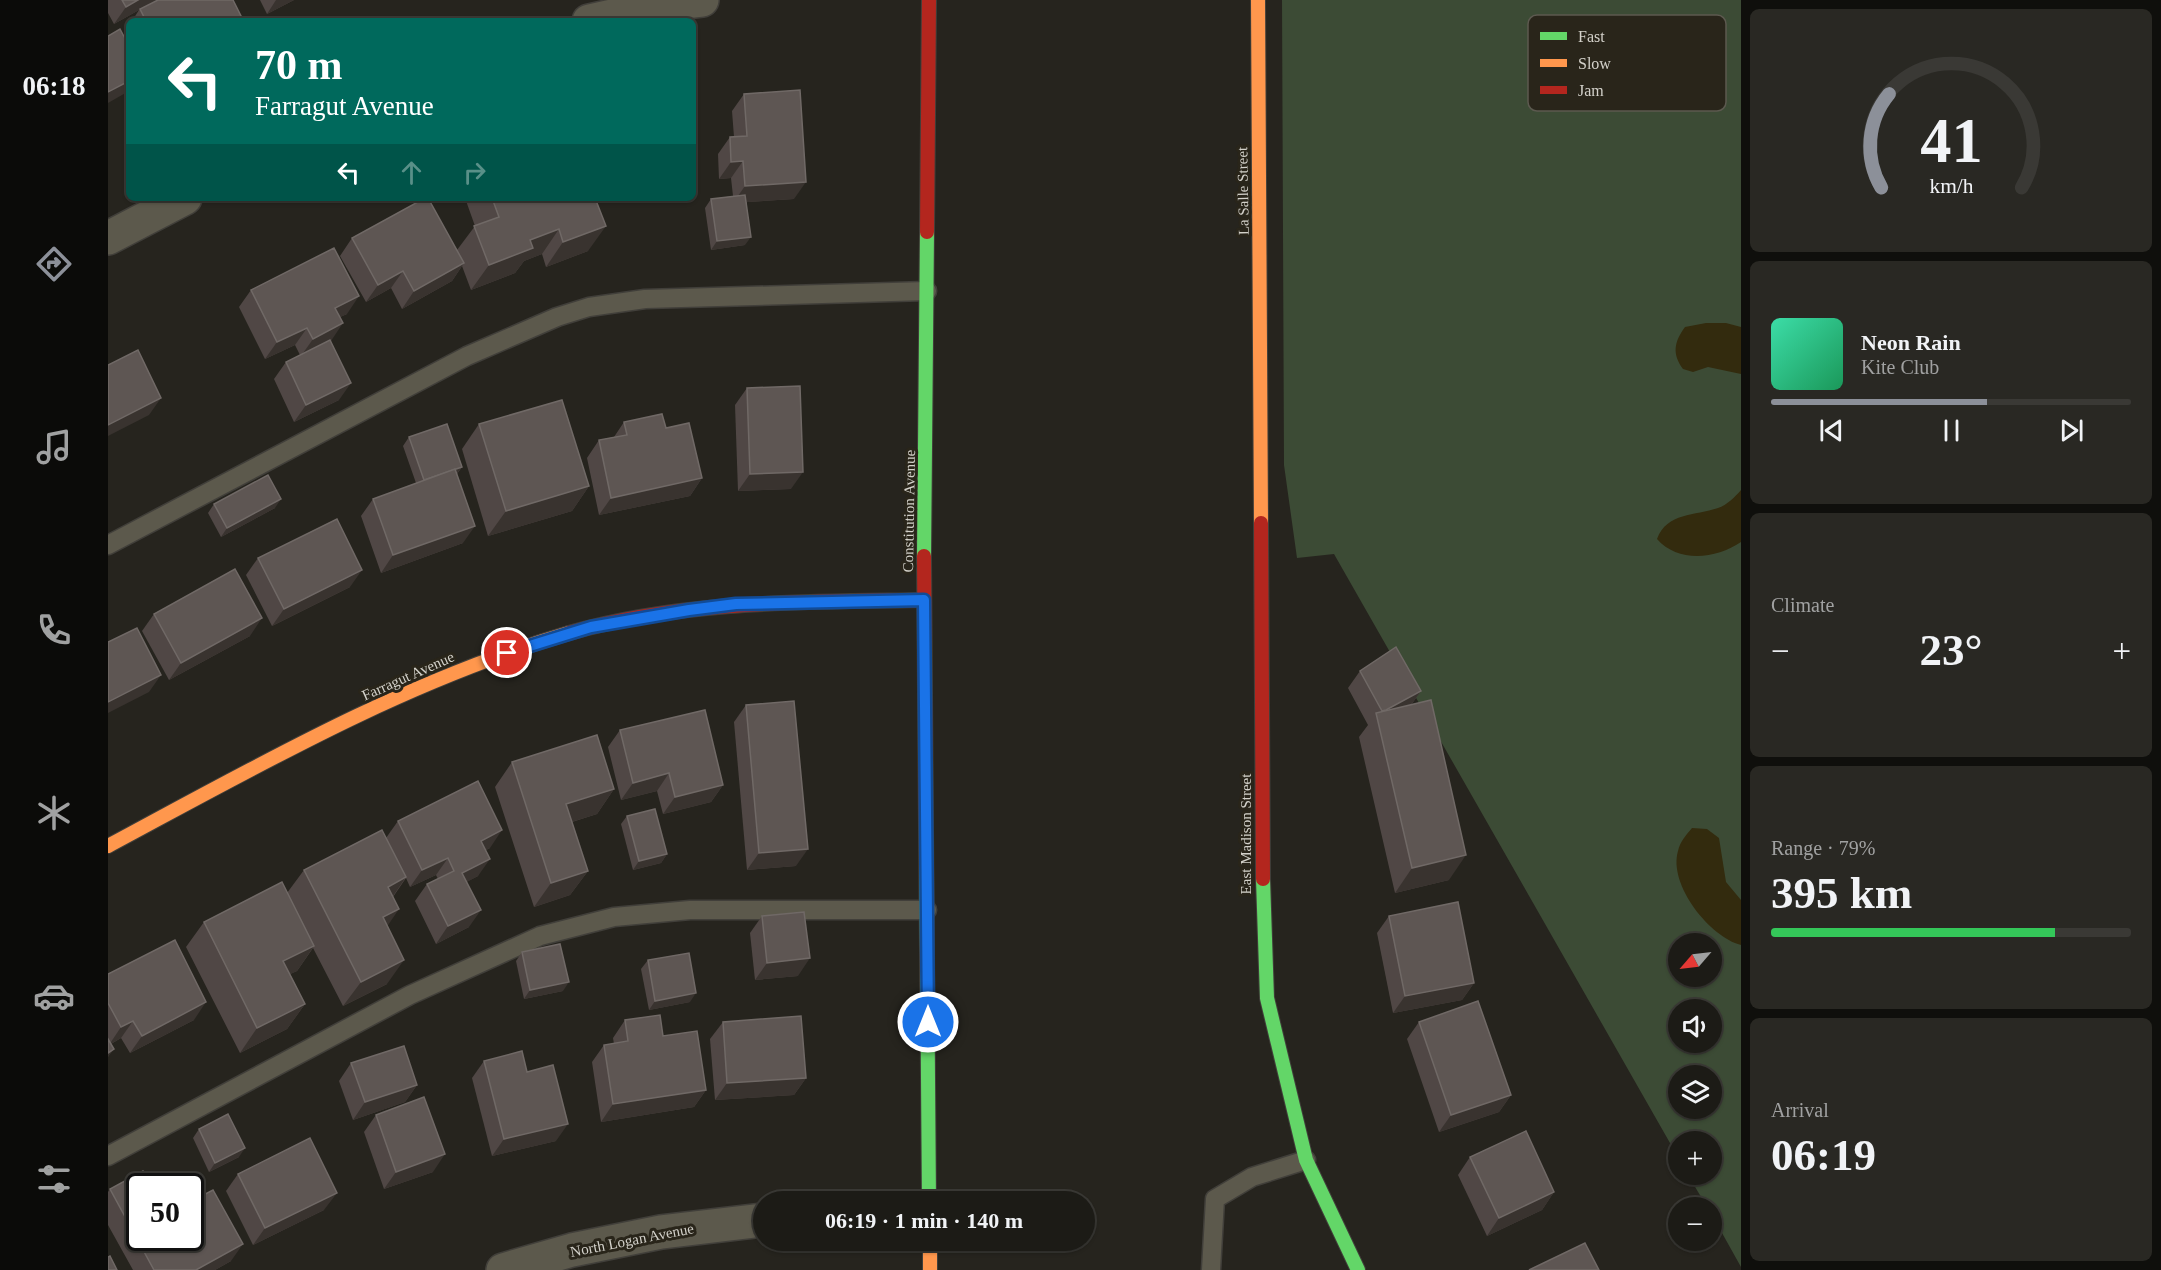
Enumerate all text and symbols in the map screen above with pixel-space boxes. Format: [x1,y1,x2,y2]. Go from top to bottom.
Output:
legend [1528,15,1726,111]
text: Fast [1578,28,1605,45]
icon: left [156,42,234,120]
text: 70 m [255,42,343,88]
text: Slow [1578,55,1611,72]
text: 06:18 [23,71,86,101]
text: Jam [1578,82,1604,99]
text: Farragut Avenue [255,91,434,121]
text: 41 [1920,106,1982,175]
street label: La Salle Street [1234,146,1252,235]
icon: left [332,156,365,189]
icon: ahead [395,156,428,189]
icon: right [458,156,491,189]
text: km/h [1929,174,1973,198]
icon: directions [33,243,75,285]
text: Neon Rain [1861,330,1961,355]
text: Kite Club [1861,356,1939,378]
icon: previous [1815,414,1848,447]
icon: pause [1935,414,1968,447]
icon: next [2055,414,2088,447]
icon: music [33,426,75,468]
street label: Constitution Avenue [900,449,918,572]
text: Climate [1771,594,1834,616]
icon: phone [33,609,75,651]
text: 23° [1920,625,1983,675]
pin [481,627,532,678]
text: − [1771,633,1790,669]
text: + [2112,633,2131,669]
icon: arrive [490,636,523,669]
street label: Farragut Avenue [359,648,457,703]
street label: East Madison Street [1238,773,1254,894]
icon: climate [33,792,75,834]
text: Range · 79% [1771,837,1875,859]
text: 395 km [1771,868,1912,918]
north arrow [1668,933,1722,987]
map controls [1668,933,1722,1251]
icon: car [33,975,75,1017]
position arrow [896,990,960,1054]
button: sound [1668,999,1722,1053]
button: layers [1668,1065,1722,1119]
text: Arrival [1771,1099,1829,1121]
text: 06:19 [1771,1130,1876,1180]
button: + [1668,1131,1722,1185]
icon: filters [33,1158,75,1200]
speed limit sign: 50 [126,1173,204,1251]
button: − [1668,1197,1722,1251]
text: 06:19 · 1 min · 140 m [825,1208,1023,1233]
street label: North Logan Avenue [569,1220,695,1260]

